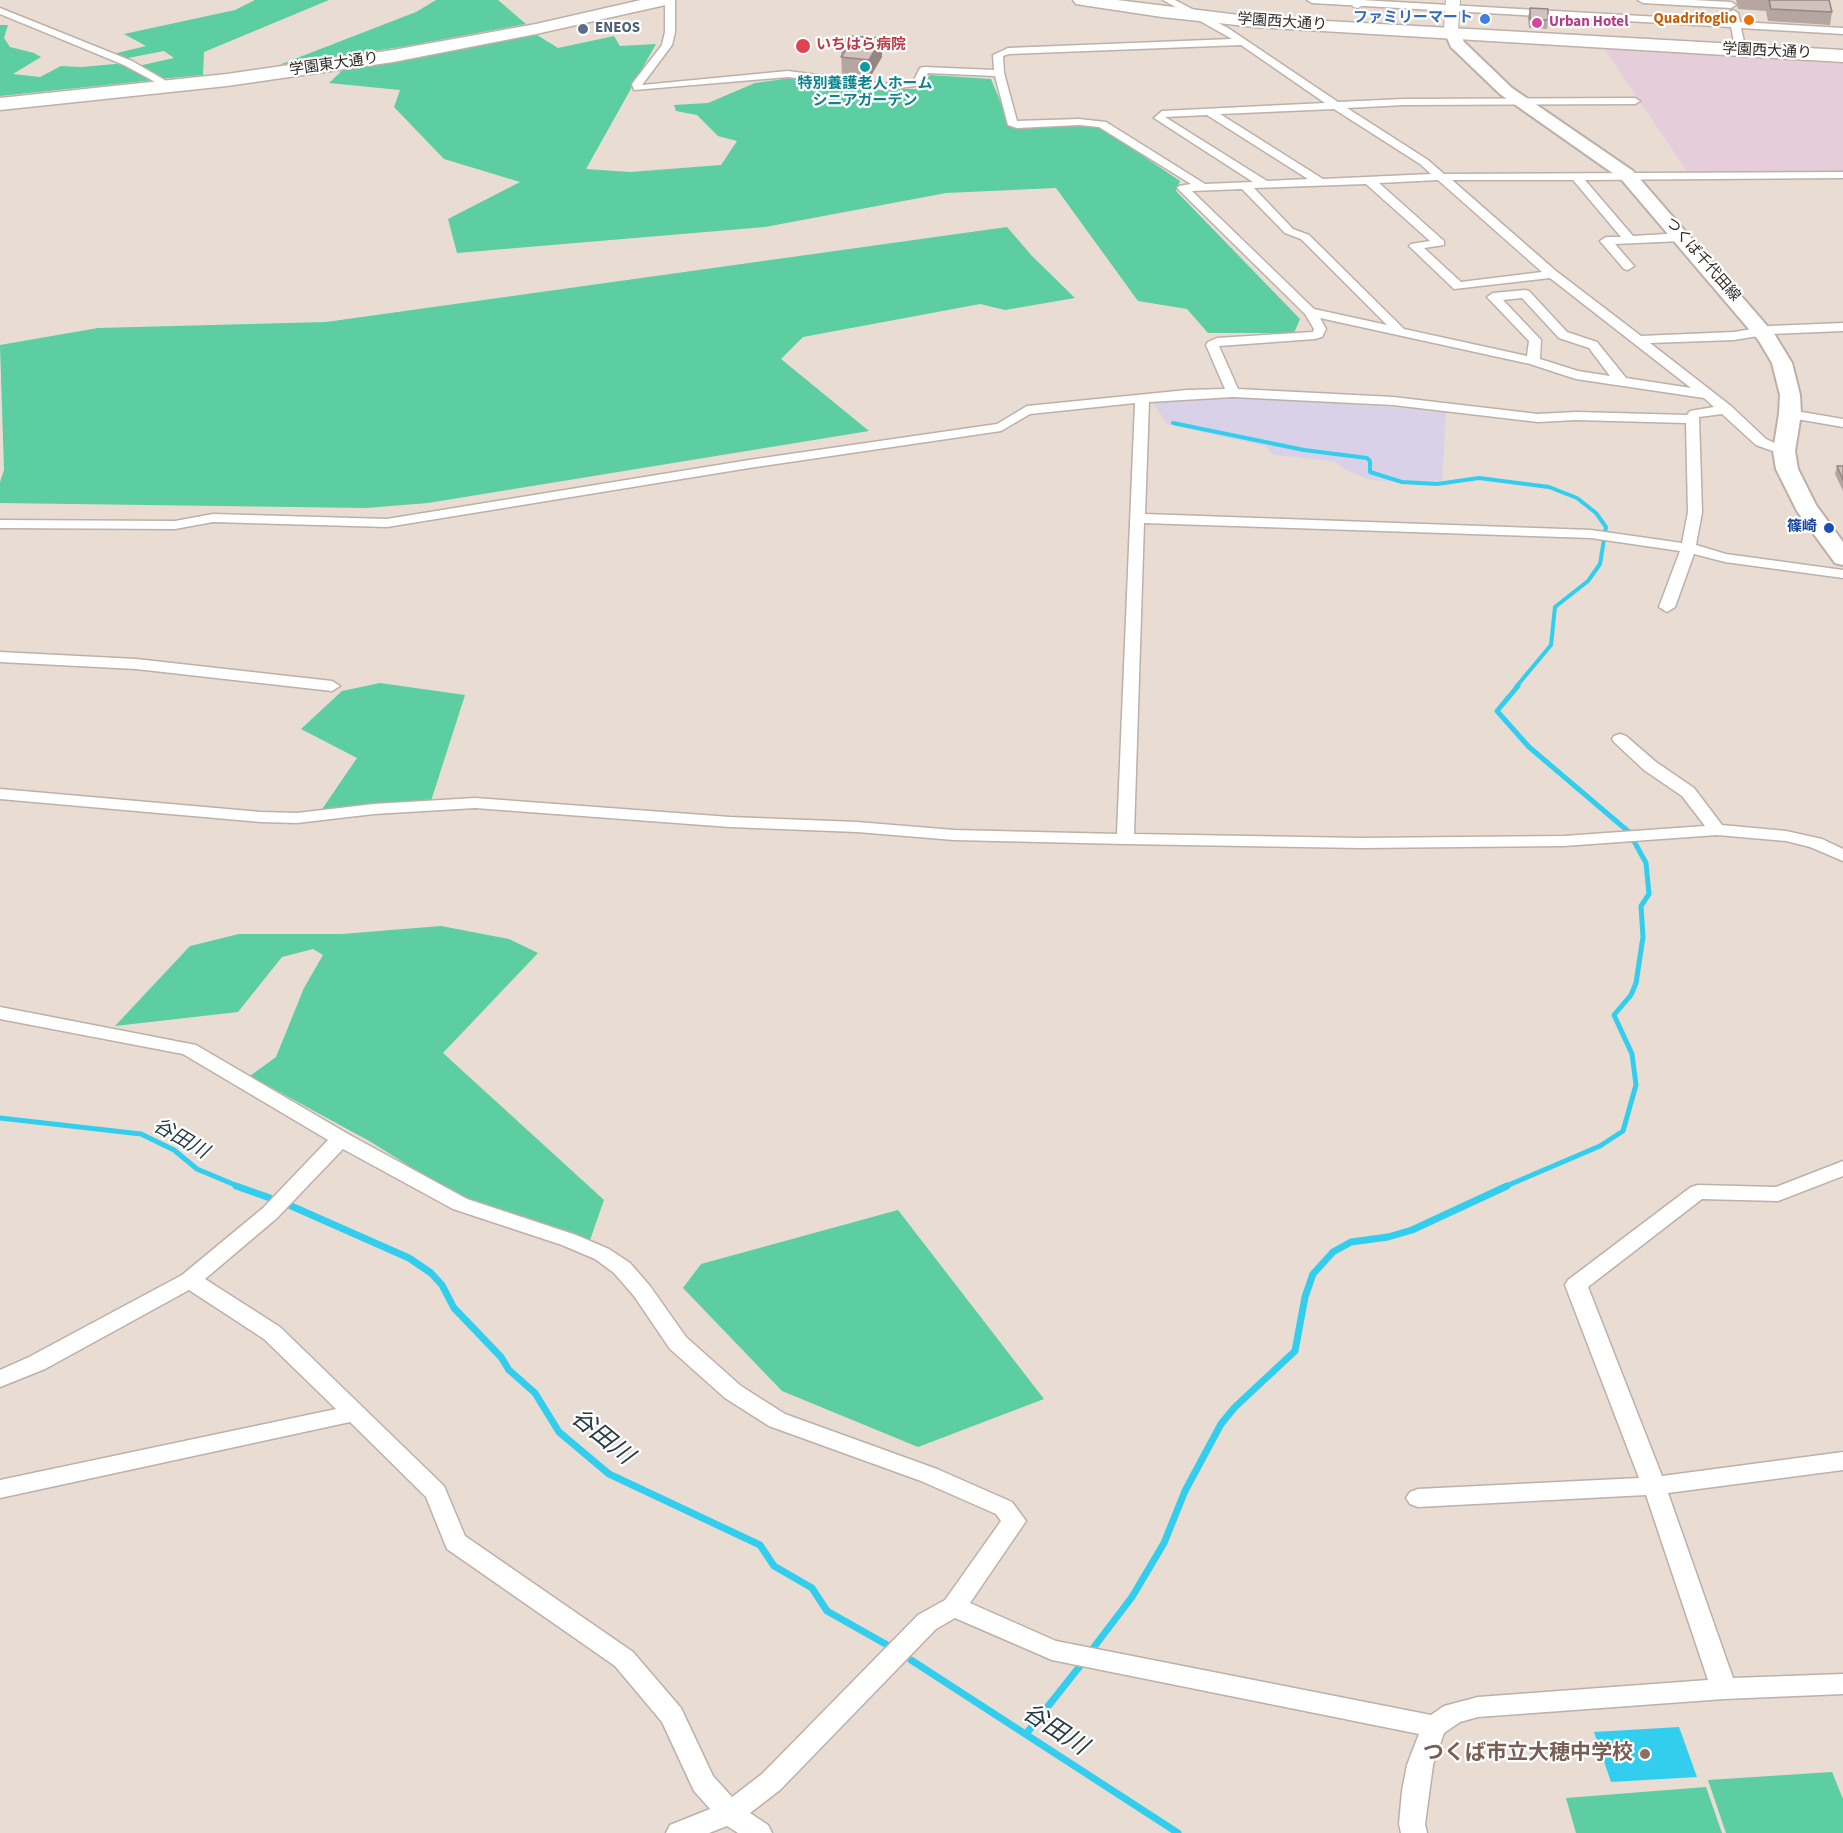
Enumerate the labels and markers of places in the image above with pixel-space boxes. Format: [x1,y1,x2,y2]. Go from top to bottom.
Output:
place label: ファミリーマート [1353,10,1473,28]
place label: Quadrifoglio [1654,11,1737,29]
marker: ファミリーマート [1478,12,1492,26]
marker: Quadrifoglio [1742,13,1756,27]
place label: Urban Hotel [1549,14,1628,32]
marker: Urban Hotel [1530,16,1544,30]
place label: ENEOS [595,20,640,38]
marker: ENEOS [576,22,590,36]
marker: いちはら病院 [794,37,812,55]
place label: いちはら病院 [816,37,906,55]
marker: 特別養護老人ホーム シニアガーデン [858,60,872,74]
place label: 特別養護老人ホーム シニアガーデン [798,76,932,111]
place label: 篠崎 [1787,519,1817,537]
marker: 篠崎 [1822,521,1836,535]
place label: つくば市立大穂中学校 [1423,1741,1633,1767]
marker: つくば市立大穂中学校 [1638,1747,1652,1761]

